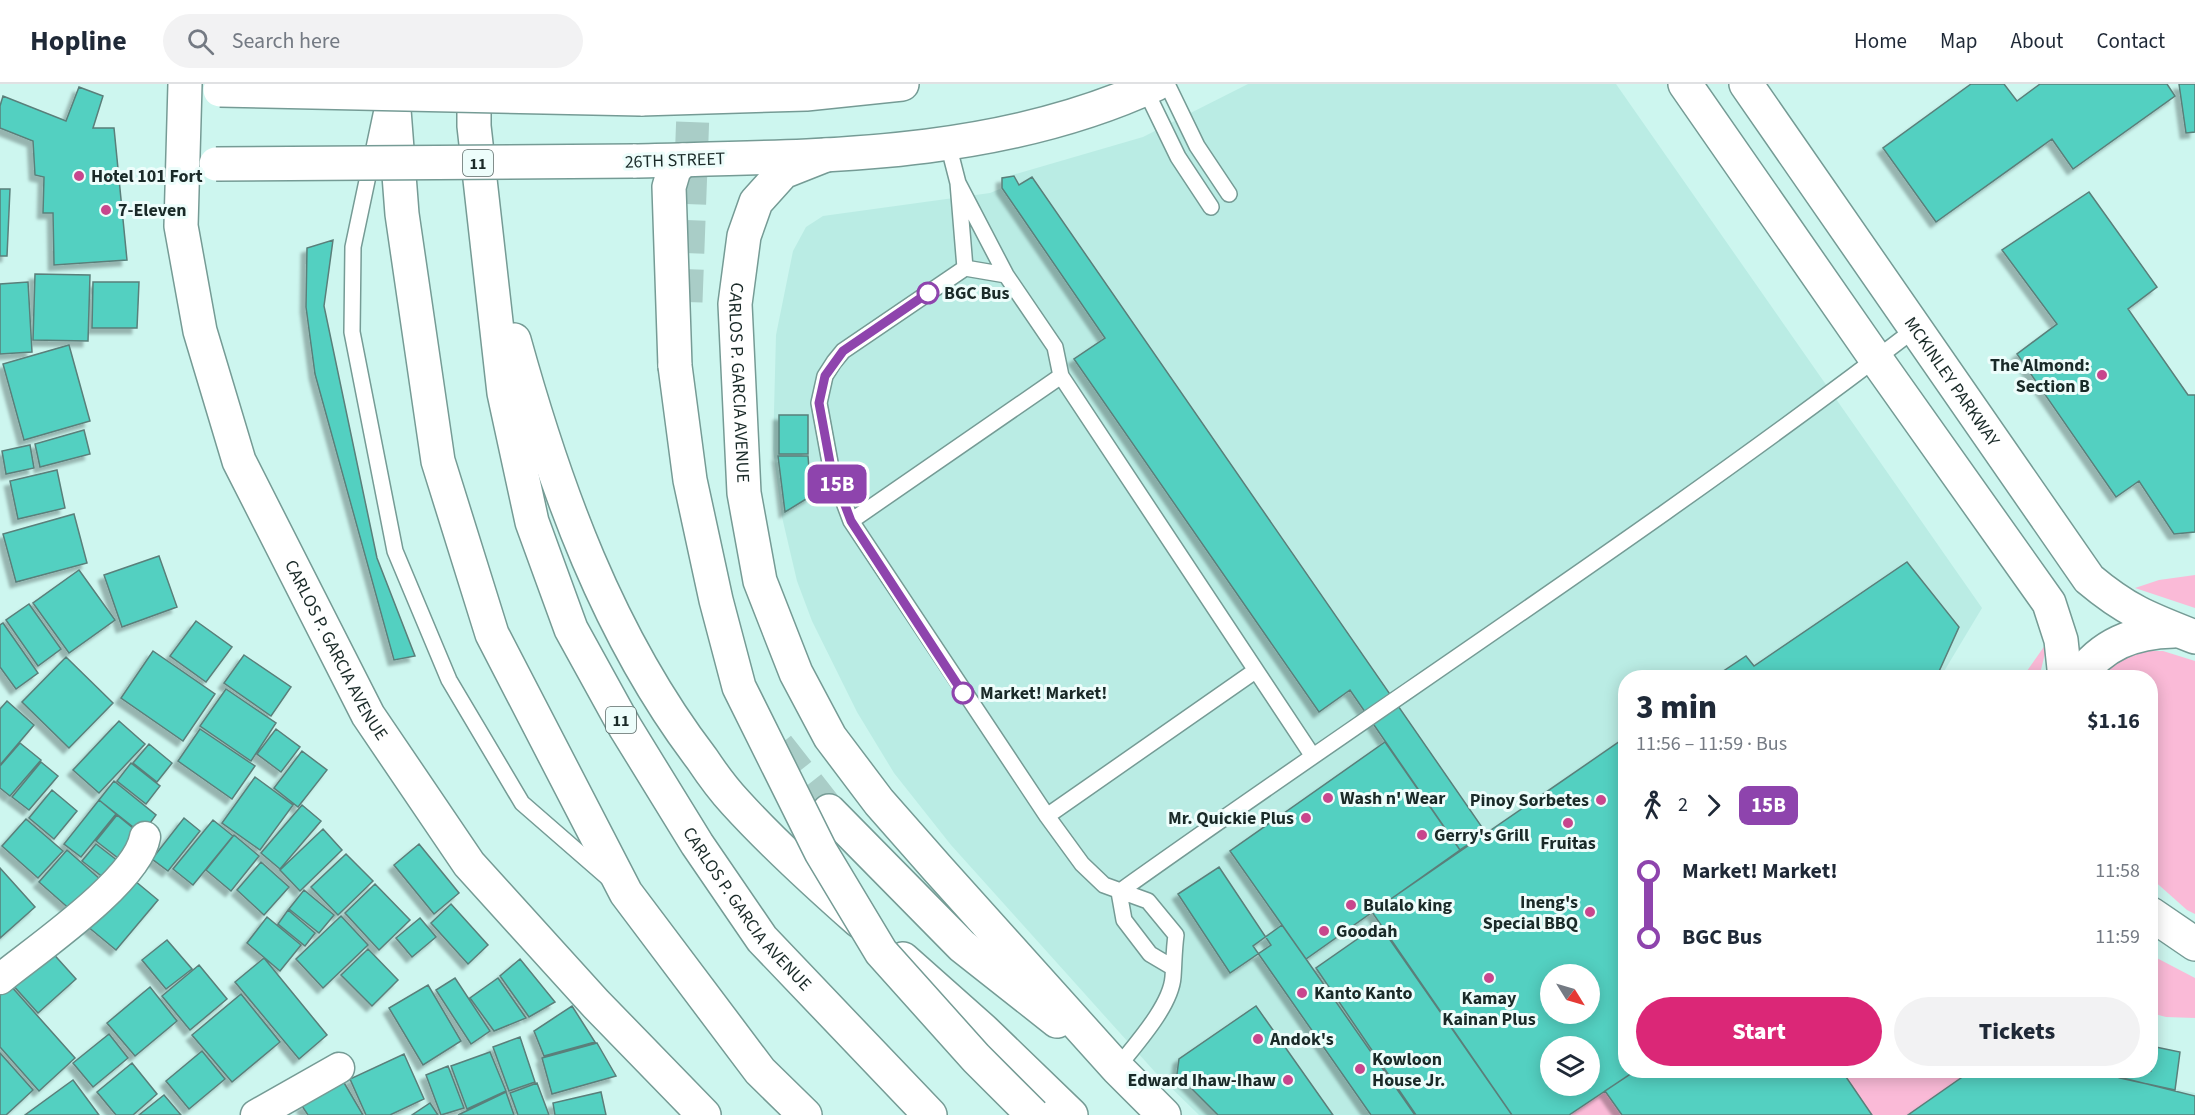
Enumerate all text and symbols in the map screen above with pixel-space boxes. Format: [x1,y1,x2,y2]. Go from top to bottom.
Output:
search box [163,14,583,68]
text: Hopline [30,21,127,61]
icon: search [184,25,217,58]
text: Search here [232,25,340,57]
text: Home [1854,26,1907,56]
text: Map [1940,26,1978,56]
text: About [2011,26,2063,56]
text: Contact [2096,26,2165,56]
street label: 26TH STREET [624,146,726,175]
road number: 11 [463,150,493,176]
place label: Hotel 101 Fort [91,164,203,189]
marker: Hotel 101 Fort [72,169,86,183]
place label: 7-Eleven [118,198,187,223]
marker: 7-Eleven [99,203,113,217]
street label: CARLOS P. GARCIA AVENUE [722,281,756,483]
place label: BGC Bus [944,281,1010,306]
marker: BGC Bus [917,282,939,304]
street label: MCKINLEY PARKWAY [1898,312,2006,452]
place label: The Almond: Section B [1990,353,2090,399]
marker: The Almond: Section B [2095,368,2109,382]
line badge: 15B [802,464,872,504]
text: 15B [820,469,854,499]
street label: CARLOS P. GARCIA AVENUE [278,556,394,745]
place label: Market! Market! [980,681,1107,706]
marker: Market! Market! [952,682,974,704]
text: 3 min [1636,684,1717,731]
text: $1.16 [2087,705,2140,737]
road number: 11 [606,707,636,733]
text: 11:56 – 11:59 · Bus [1636,730,1787,758]
place label: Wash n' Wear [1340,786,1446,811]
place label: Pinoy Sorbetes [1470,788,1589,813]
icon: walk [1636,789,1669,822]
icon: forward [1697,789,1730,822]
text: 15B [1751,790,1786,820]
marker: Wash n' Wear [1321,791,1335,805]
text: 2 [1678,791,1688,819]
marker: Pinoy Sorbetes [1594,793,1608,807]
place label: Mr. Quickie Plus [1168,806,1294,831]
marker: Mr. Quickie Plus [1299,811,1313,825]
marker: Fruitas [1561,816,1575,830]
street label: CARLOS P. GARCIA AVENUE [676,822,817,997]
place label: Gerry's Grill [1434,823,1529,848]
marker: Gerry's Grill [1415,828,1429,842]
place label: Fruitas [1540,831,1596,856]
text: Market! Market! [1682,855,1838,887]
text: 11:58 [2095,857,2140,885]
place label: Ineng's Special BBQ [1483,890,1579,936]
place label: Bulalo king [1363,893,1453,918]
marker: Bulalo king [1344,898,1358,912]
marker: Ineng's Special BBQ [1583,905,1597,919]
place label: Goodah [1336,919,1398,944]
text: BGC Bus [1682,921,1762,953]
text: 11:59 [2095,923,2140,951]
marker: Goodah [1317,924,1331,938]
north arrow [1540,964,1600,1024]
map controls [1540,964,1600,1096]
marker: Kamay Kainan Plus [1482,971,1496,985]
place label: Kanto Kanto [1314,981,1412,1006]
marker: Kanto Kanto [1295,986,1309,1000]
place label: Kamay Kainan Plus [1442,986,1536,1032]
button: Start [1636,997,1882,1066]
button: Tickets [1894,997,2140,1066]
place label: Andok's [1269,1027,1334,1052]
marker: Andok's [1251,1032,1265,1046]
button: layers [1540,1036,1600,1096]
place label: Kowloon House Jr. [1372,1047,1445,1093]
marker: Kowloon House Jr. [1353,1062,1367,1076]
place label: Edward Ihaw-Ihaw [1128,1068,1276,1093]
marker: Edward Ihaw-Ihaw [1281,1073,1295,1087]

